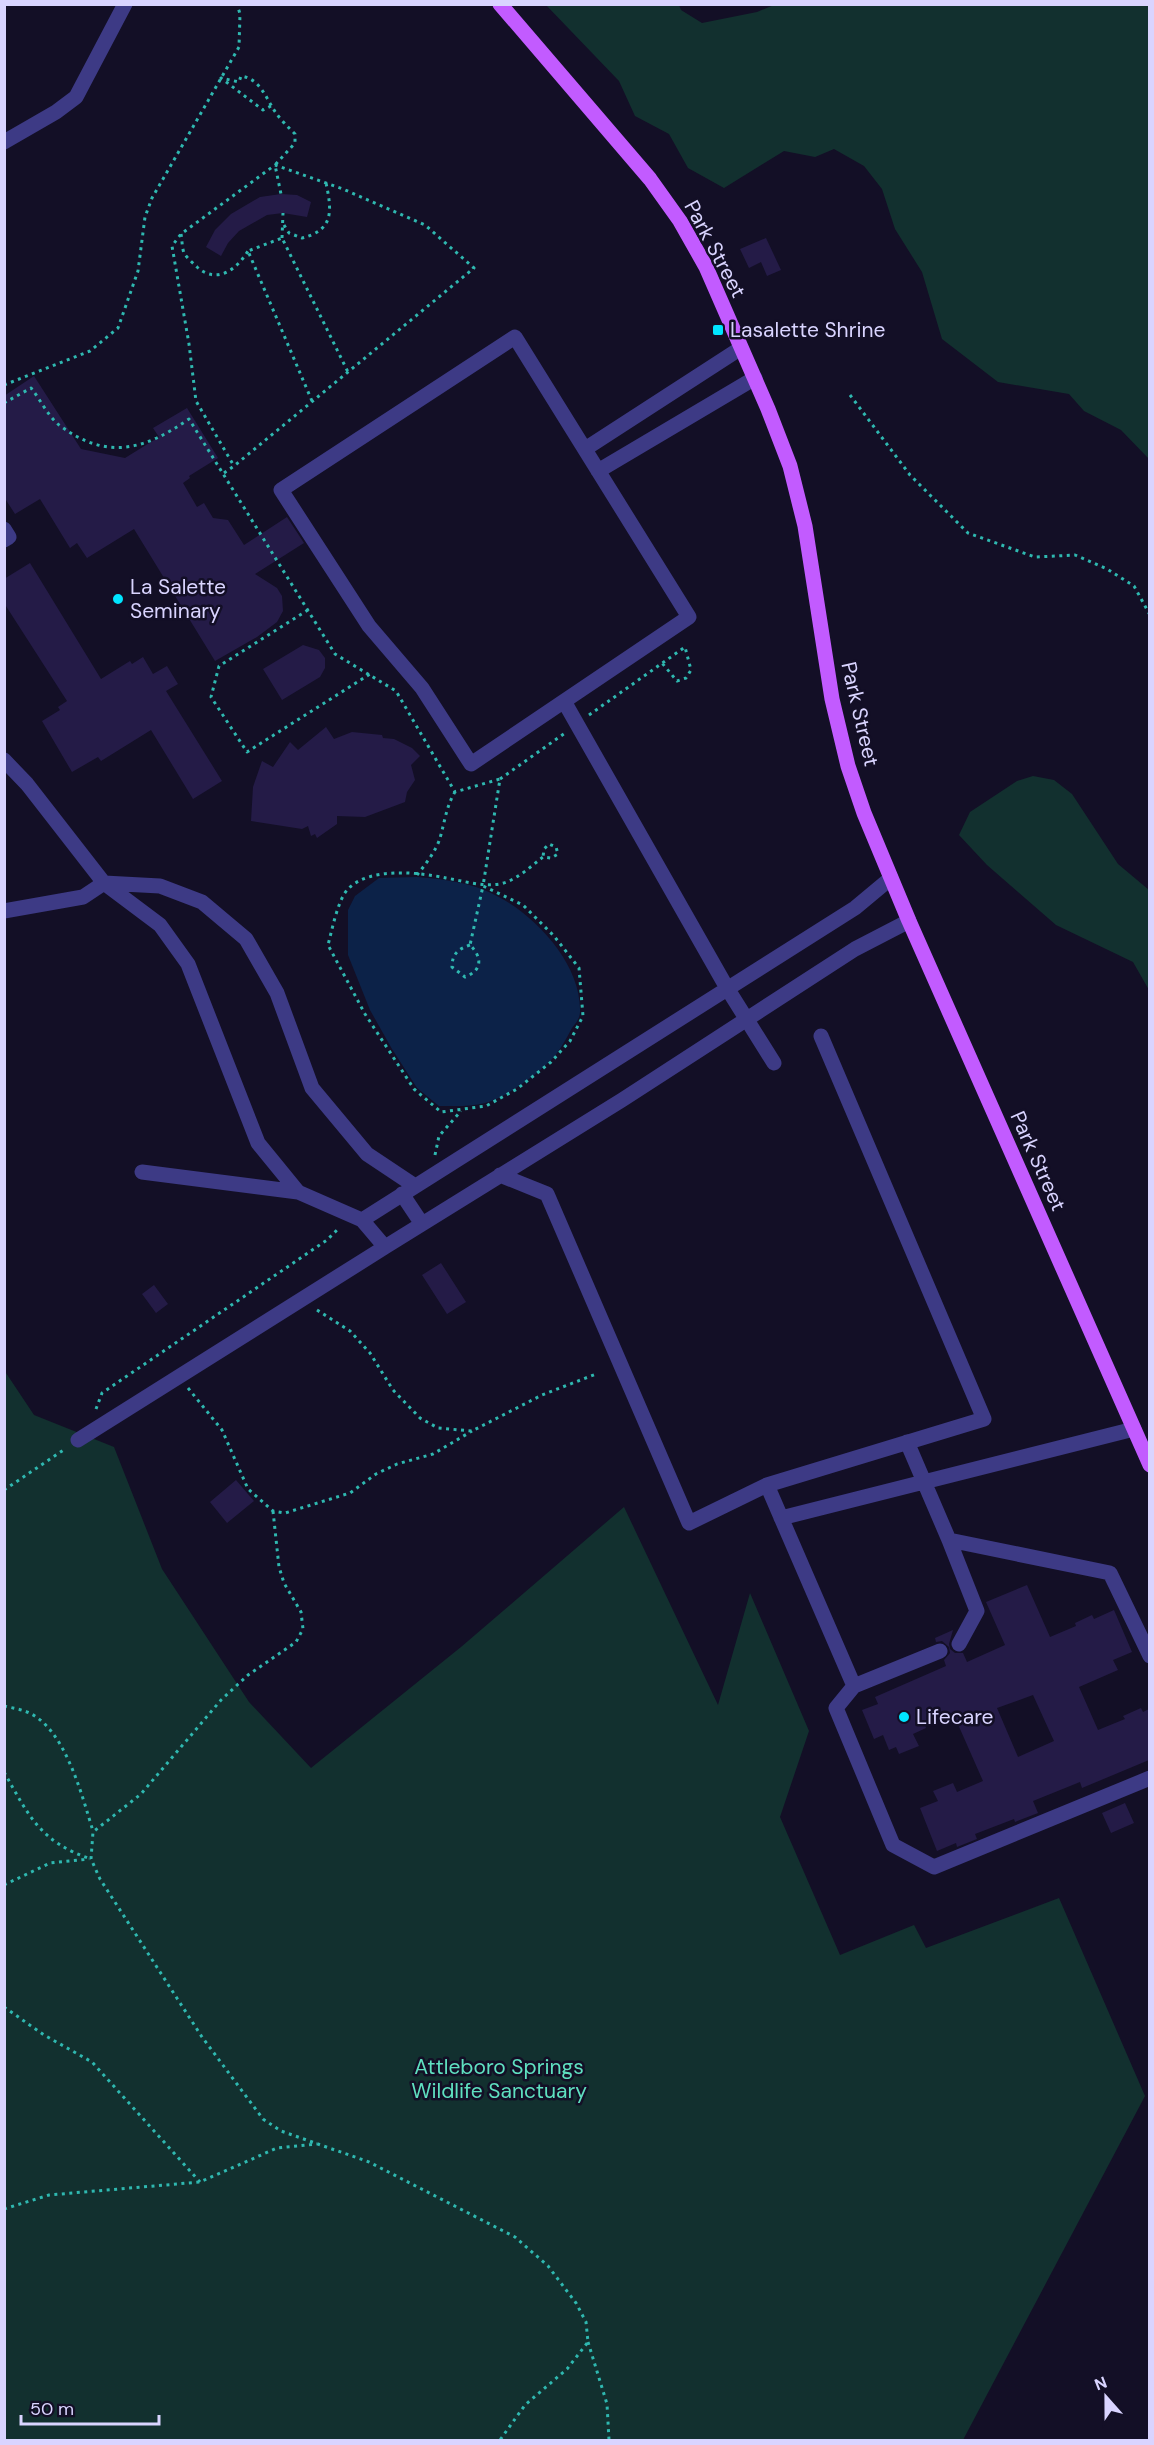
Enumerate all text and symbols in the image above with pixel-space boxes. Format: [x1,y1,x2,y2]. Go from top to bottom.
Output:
street label: Park Street [678,195,752,303]
place label: Lasalette Shrine [730,316,886,344]
marker: Lasalette Shrine [711,323,725,337]
place label: La Salette Seminary [130,573,226,625]
marker: La Salette Seminary [111,592,125,606]
street label: Park Street [834,659,886,769]
street label: Park Street [1004,1107,1072,1215]
place label: Lifecare [916,1703,994,1731]
marker: Lifecare [897,1710,911,1724]
park label: Attleboro Springs Wildlife Sanctuary [411,2053,587,2105]
north arrow [1076,2367,1136,2427]
text: N [1092,2372,1110,2395]
scale bar [21,2388,159,2426]
text: 50 m [30,2397,74,2421]

